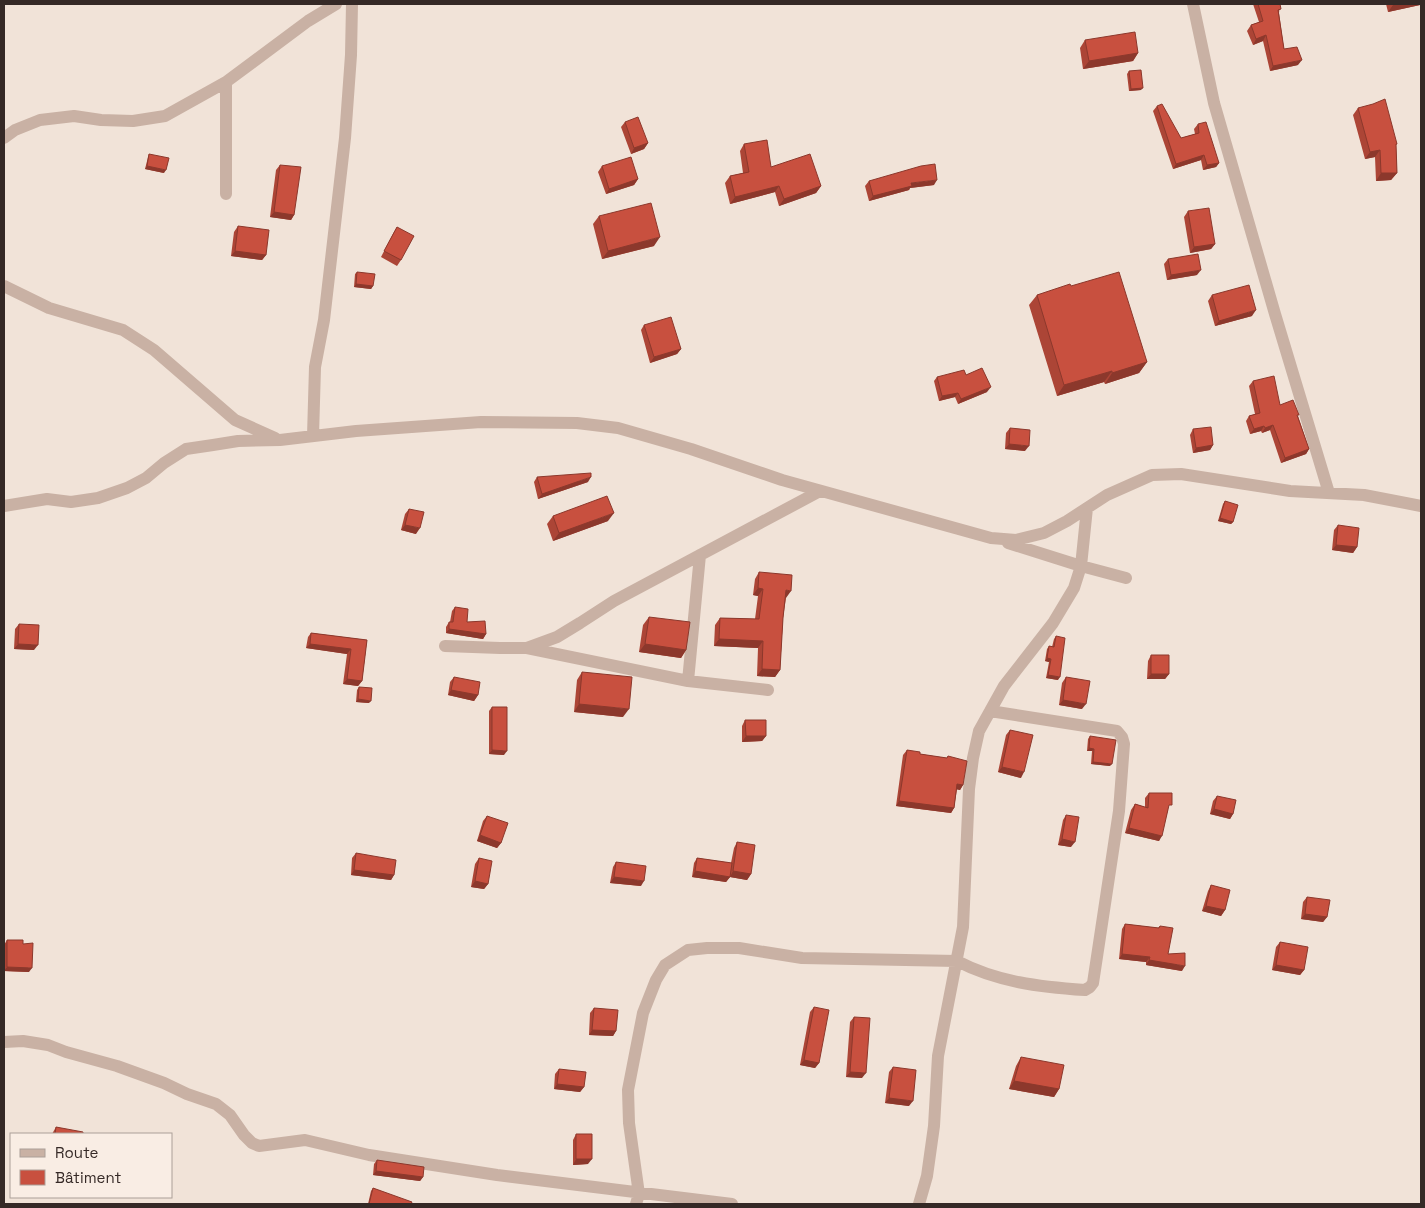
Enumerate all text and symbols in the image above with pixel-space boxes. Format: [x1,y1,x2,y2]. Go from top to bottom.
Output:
legend [10,1133,172,1198]
text: Route [55,1143,99,1162]
text: Bâtiment [55,1168,121,1187]

